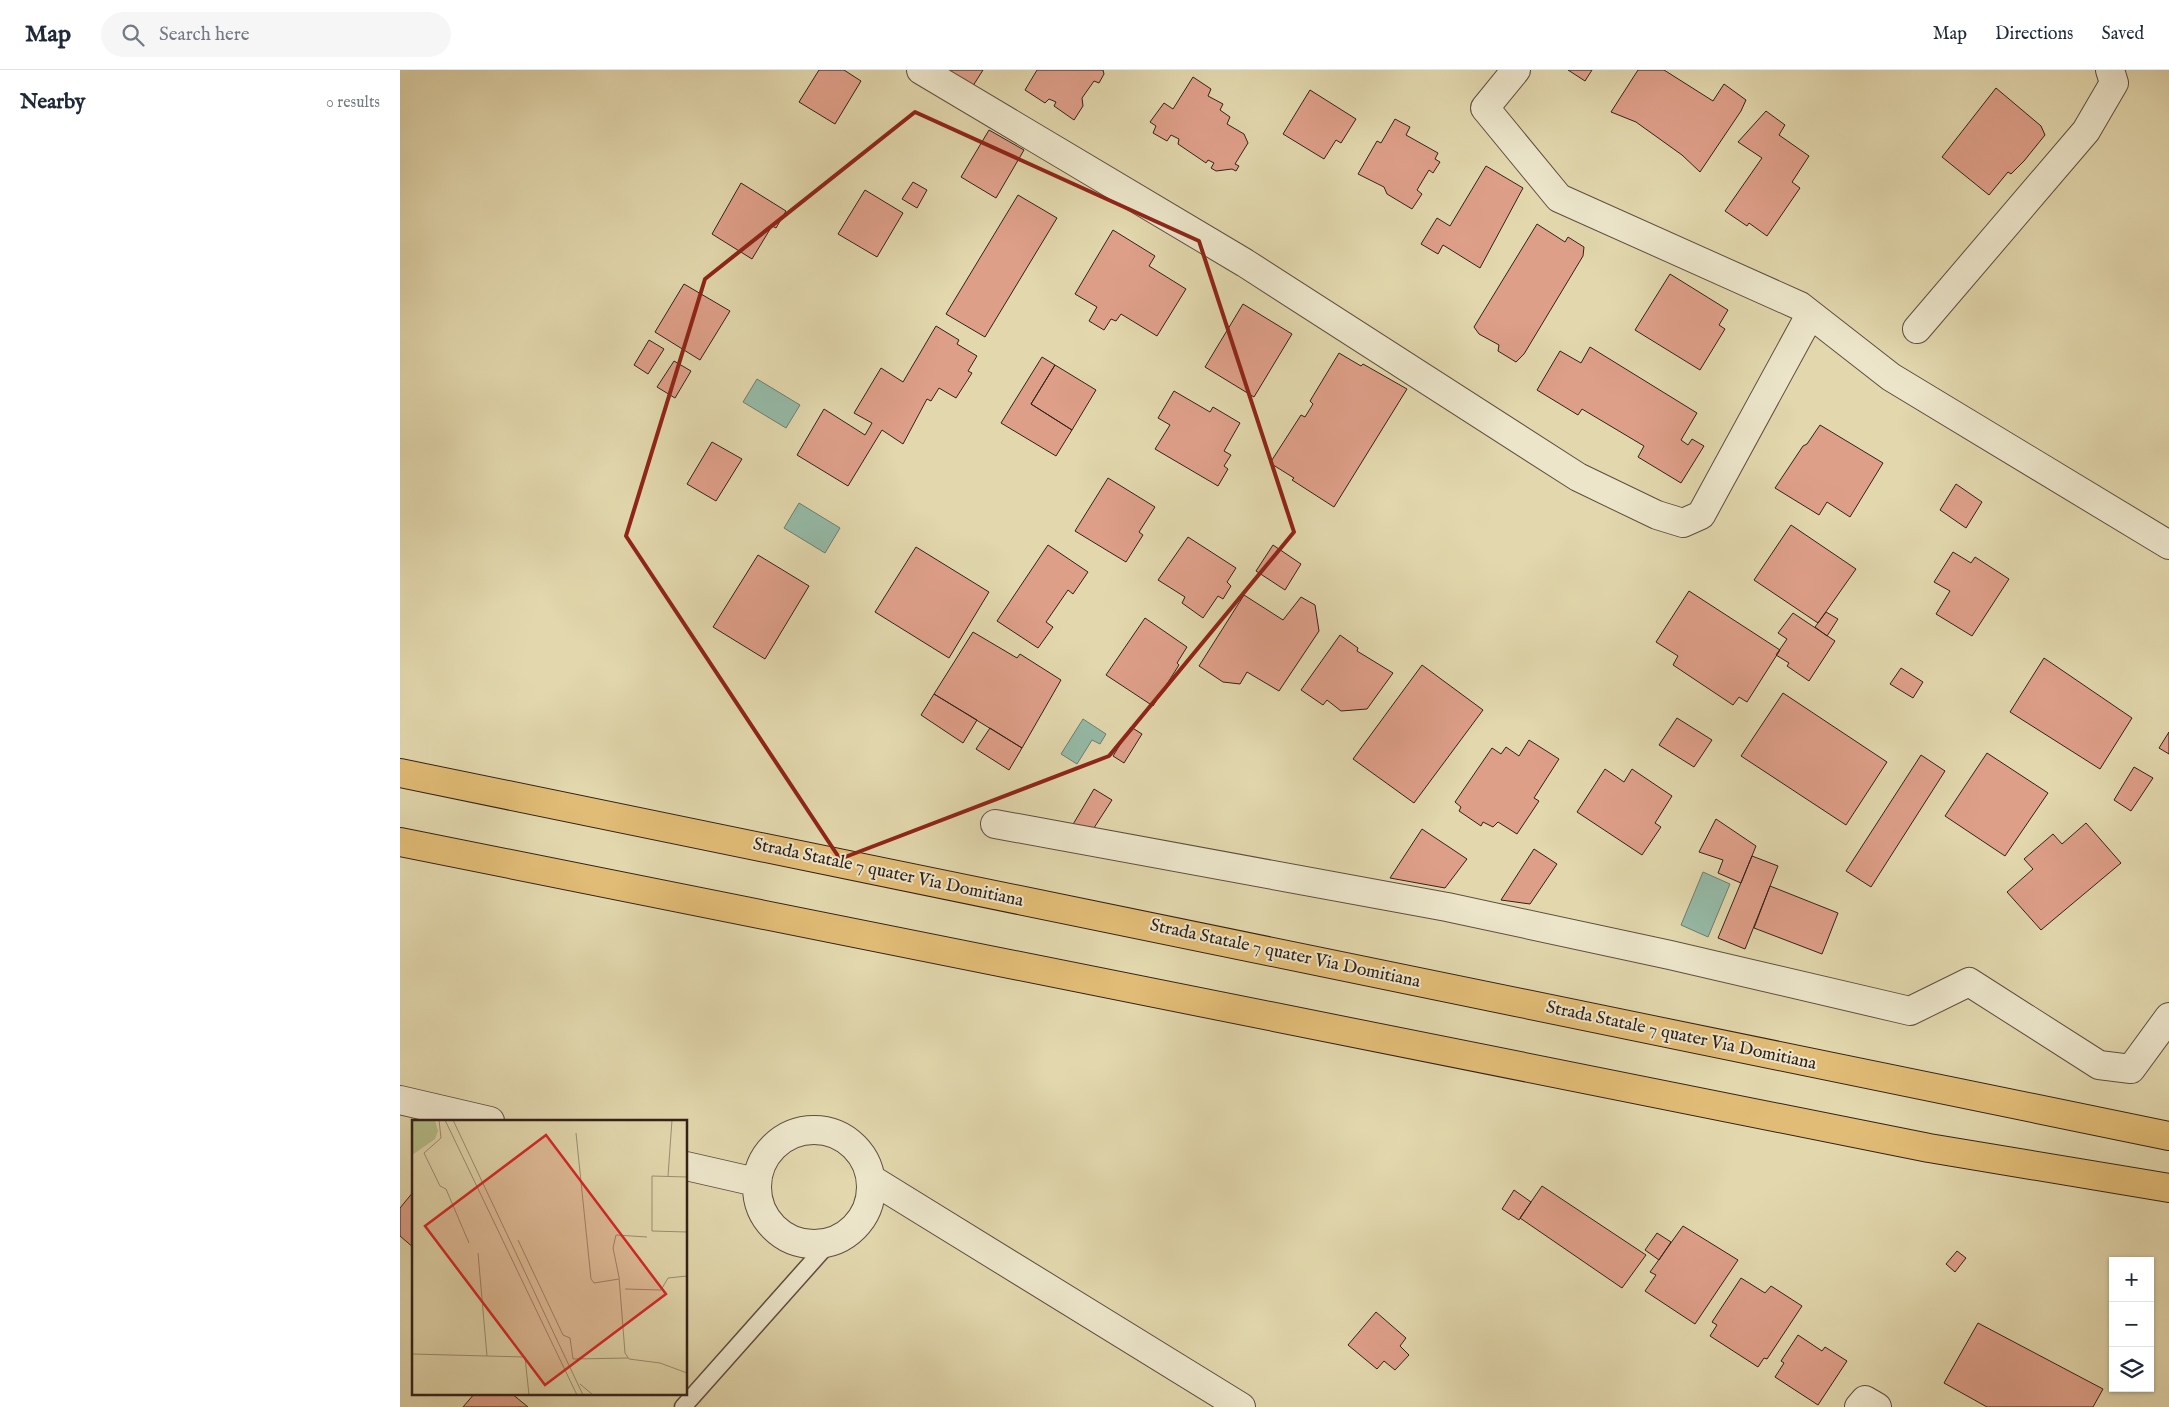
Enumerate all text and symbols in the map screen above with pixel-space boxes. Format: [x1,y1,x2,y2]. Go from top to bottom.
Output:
search box [101,12,451,57]
text: Map [25,19,71,50]
icon: search [119,21,147,49]
text: Search here [159,23,250,47]
text: Map [1933,23,1967,46]
text: Directions [1995,23,2073,46]
text: Saved [2101,23,2144,46]
text: Nearby [20,89,85,116]
text: 0 results [326,93,380,113]
street label: Strada Statale 7 quater Via Domitiana [751,833,1026,913]
street label: Strada Statale 7 quater Via Domitiana [1148,914,1423,994]
street label: Strada Statale 7 quater Via Domitiana [1544,996,1819,1076]
inset map [412,1120,688,1394]
map controls [2109,1257,2154,1392]
button: + [2109,1257,2154,1302]
button: − [2109,1302,2154,1347]
button: layers [2109,1347,2154,1392]

